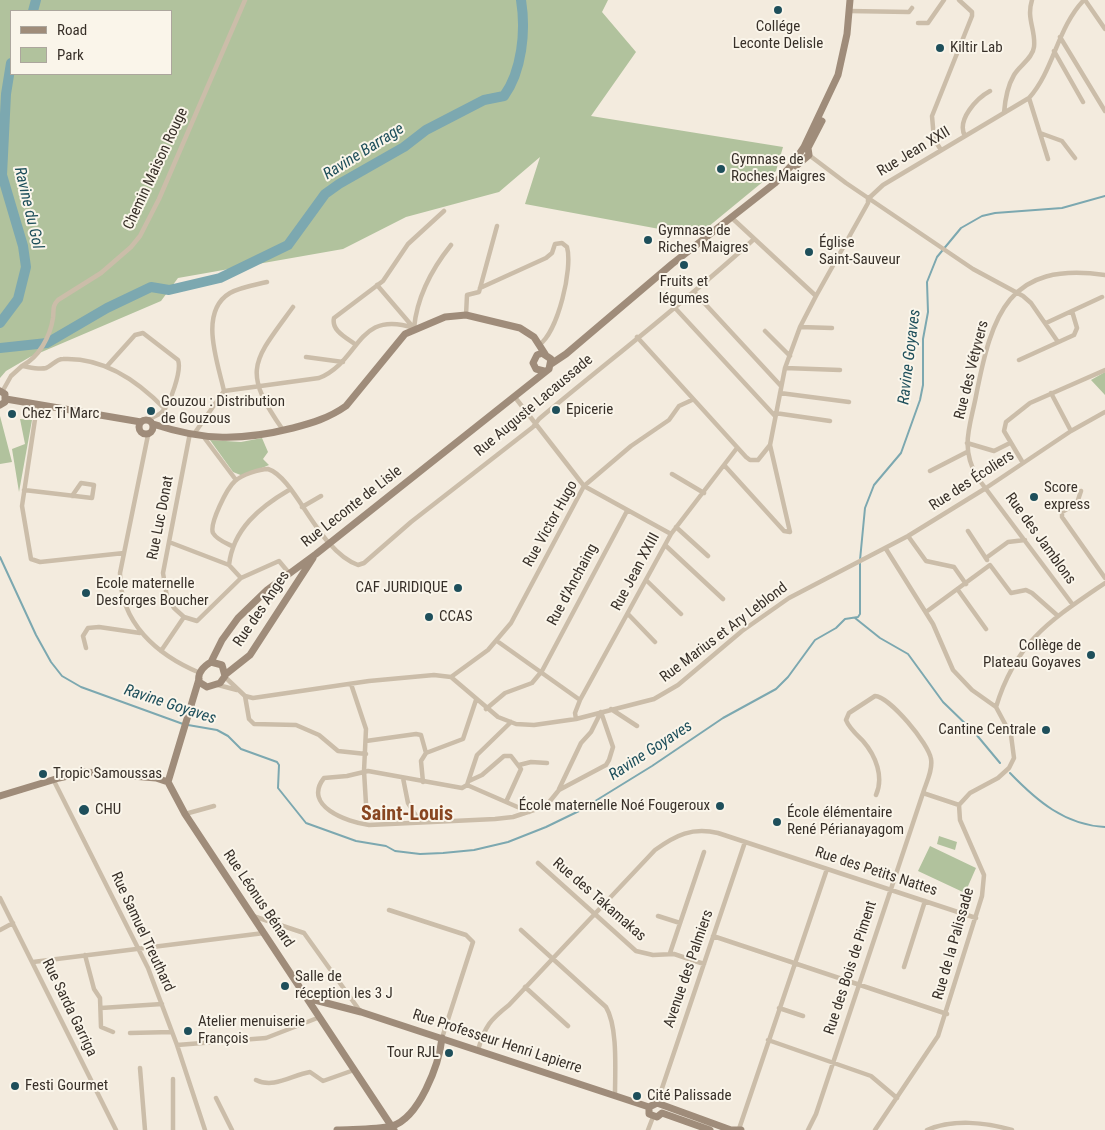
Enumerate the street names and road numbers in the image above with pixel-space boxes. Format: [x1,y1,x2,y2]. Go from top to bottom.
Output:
street label: Chemin Maison Rouge [120,105,192,233]
street label: Rue Jean XXII [874,123,954,181]
street label: Rue des Vétyvers [951,319,993,421]
street label: Rue Auguste Lacaussade [471,351,597,461]
street label: Rue des Écoliers [926,447,1018,515]
street label: Rue Leconte de Lisle [298,462,406,552]
street label: Rue Luc Donat [144,475,178,561]
street label: Rue Victor Hugo [520,478,582,570]
street label: Rue des Jamblons [1001,490,1079,588]
street label: Rue Jean XXIII [608,530,664,614]
street label: Rue d'Anchaing [544,541,602,629]
street label: Rue des Anges [230,568,294,650]
street label: Rue Marius et Ary Leblond [657,579,791,687]
street label: Rue des Petits Nattes [813,844,939,900]
street label: Rue Léonus Bénard [219,847,297,951]
street label: Rue des Takamakas [549,855,649,945]
street label: Rue Samuel Treuthard [106,869,178,995]
street label: Rue de la Palissade [929,886,979,1002]
street label: Rue des Bois de Piment [821,899,881,1037]
street label: Avenue des Palmiers [660,908,718,1030]
street label: Rue Sarda Garriga [38,956,100,1060]
street label: Rue Professeur Henri Lapierre [410,1006,584,1078]

